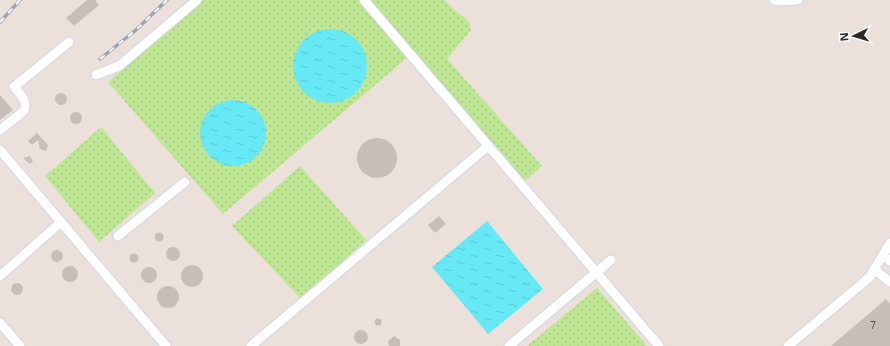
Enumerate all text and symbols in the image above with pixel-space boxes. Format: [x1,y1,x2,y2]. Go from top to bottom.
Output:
north arrow [834,16,874,56]
text: N [836,32,851,42]
house number: 7 [870,318,876,332]

